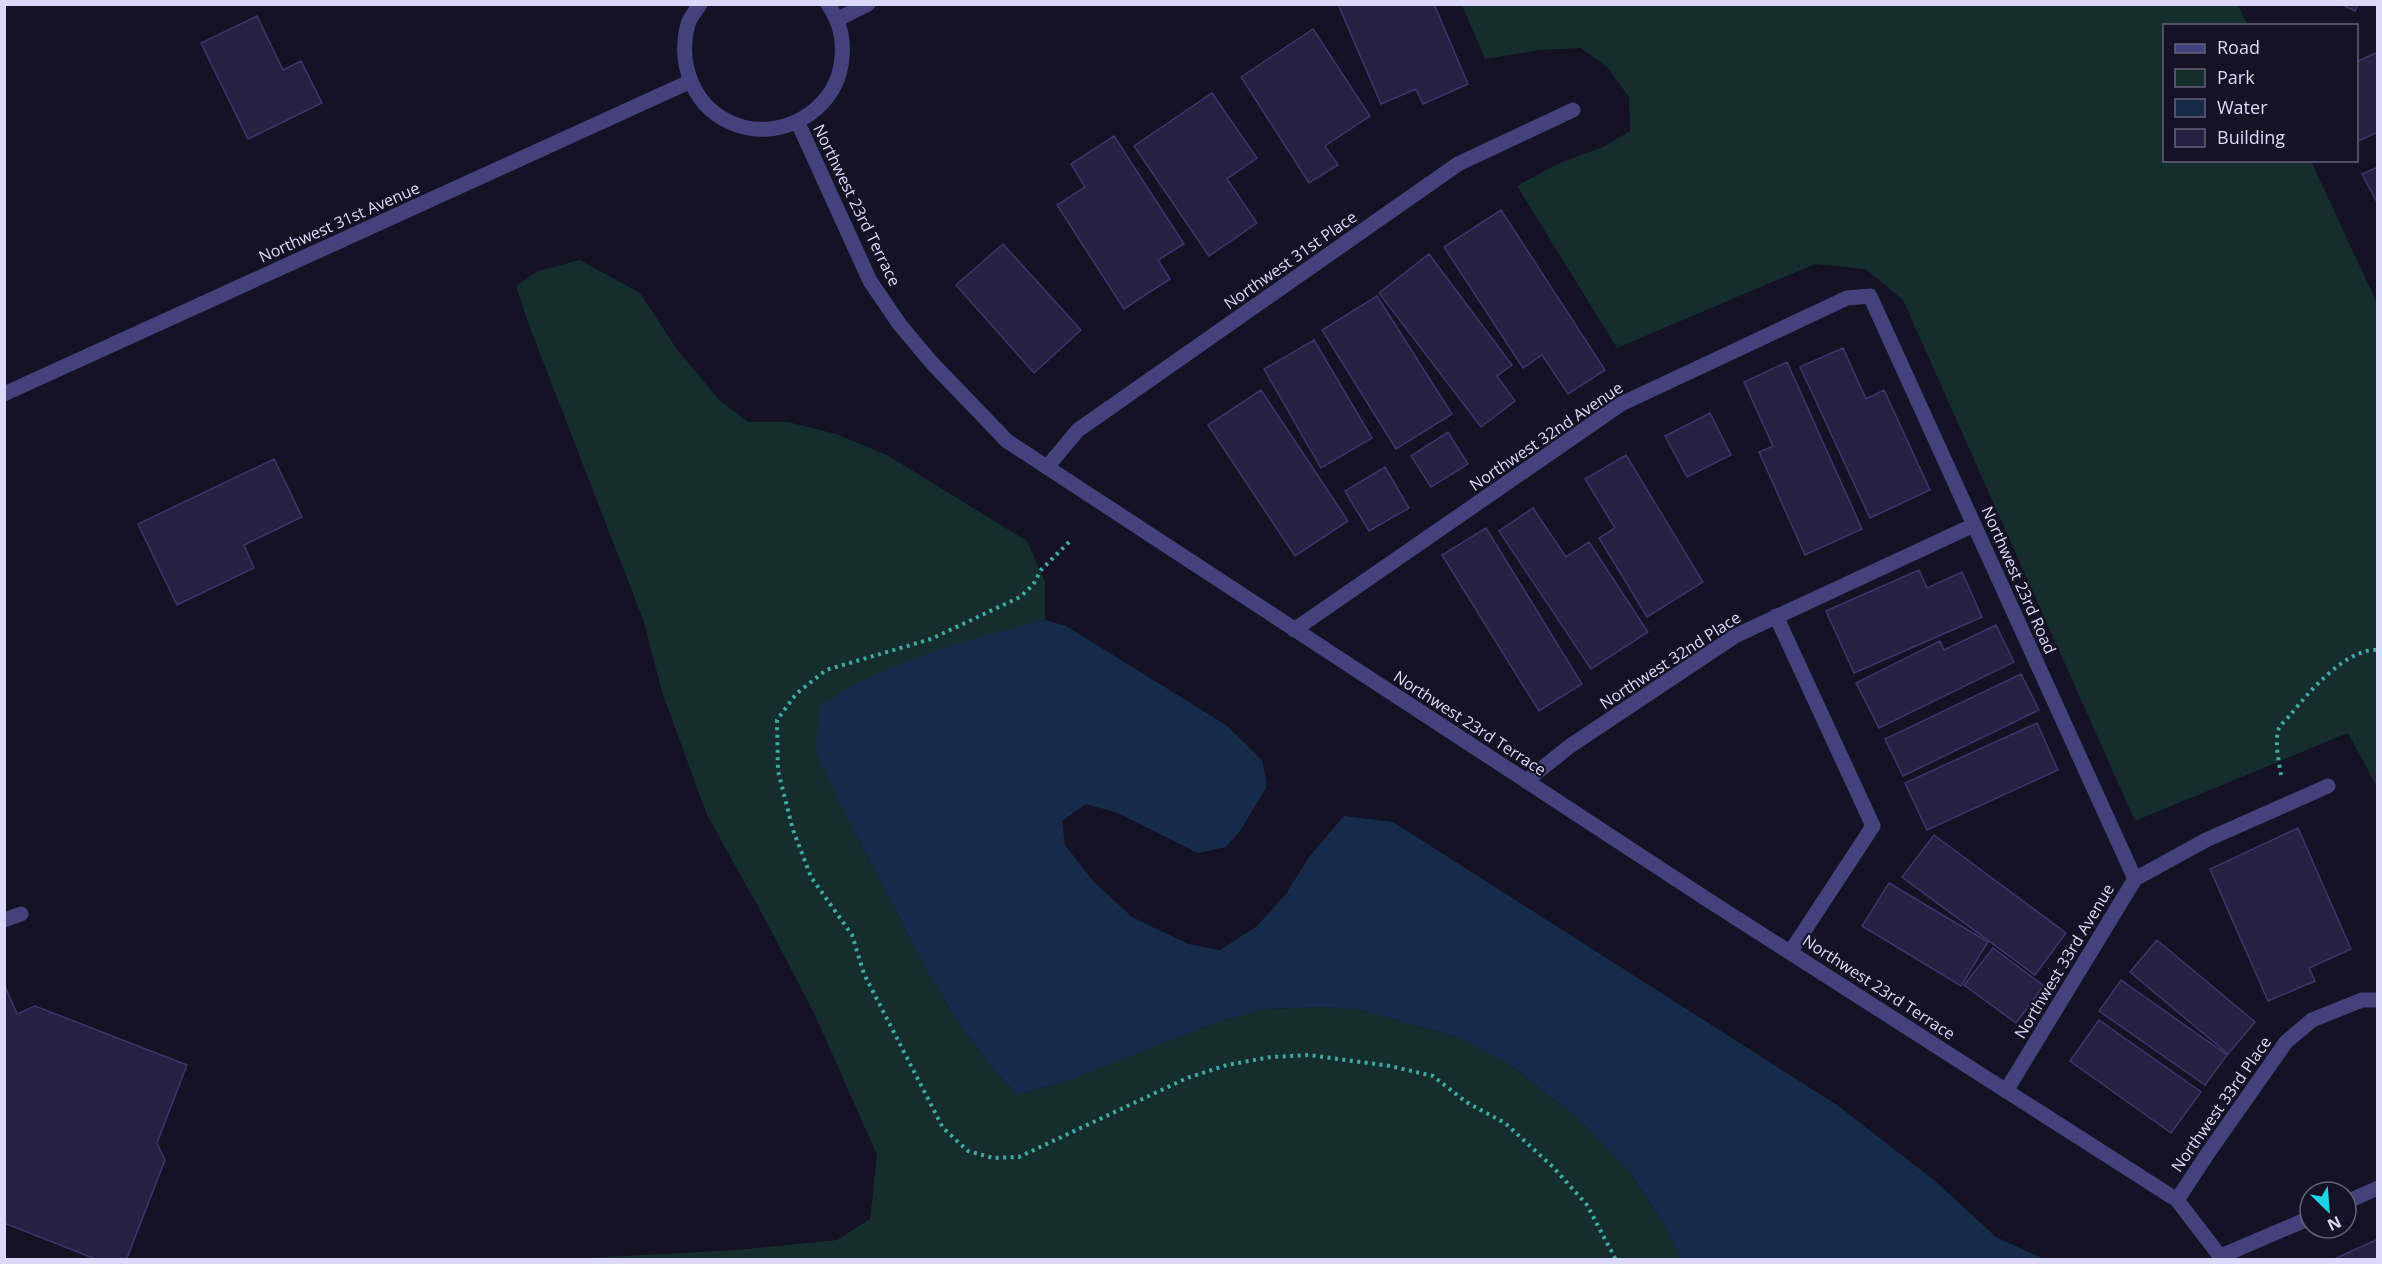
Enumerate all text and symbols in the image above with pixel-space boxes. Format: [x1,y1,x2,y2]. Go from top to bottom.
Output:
legend [2163,24,2358,162]
text: Road [2217,35,2260,59]
text: Park [2217,65,2255,89]
text: Water [2217,95,2268,119]
street label: Northwest 23rd Terrace [808,120,906,290]
text: Building [2217,125,2285,149]
street label: Northwest 31st Avenue [255,177,423,267]
street label: Northwest 31st Place [1219,206,1361,314]
street label: Northwest 32nd Avenue [1465,376,1627,496]
street label: Northwest 23rd Road [1977,503,2061,657]
street label: Northwest 32nd Place [1595,606,1745,714]
street label: Northwest 23rd Terrace [1389,665,1551,781]
street label: Northwest 33rd Avenue [2009,879,2119,1043]
street label: Northwest 23rd Terrace [1798,929,1960,1045]
street label: Northwest 33rd Place [2166,1032,2276,1176]
north arrow [2298,1180,2358,1240]
text: N [2324,1211,2345,1236]

